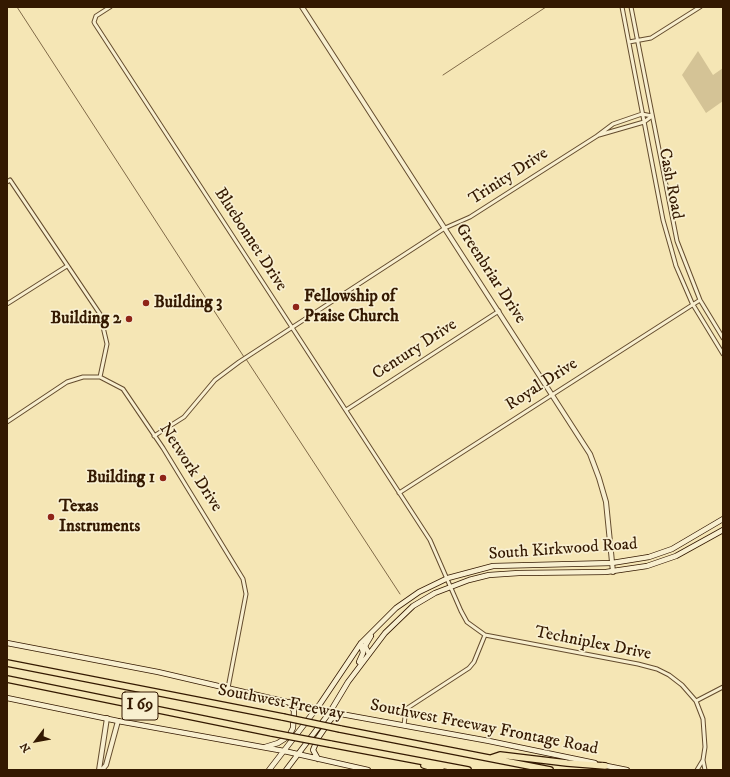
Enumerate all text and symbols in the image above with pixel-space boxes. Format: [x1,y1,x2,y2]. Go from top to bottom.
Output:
street label: Trinity Drive [466,144,552,210]
street label: Cash Road [653,147,687,221]
street label: Bluebonnet Drive [209,185,291,295]
street label: Greenbriar Drive [450,220,530,328]
place label: Fellowship of Praise Church [304,287,399,327]
place label: Building 3 [154,293,222,313]
marker: Building 3 [141,298,151,308]
marker: Fellowship of Praise Church [291,302,301,312]
place label: Building 2 [51,309,121,329]
marker: Building 2 [124,314,134,324]
street label: Century Drive [369,315,461,385]
street label: Royal Drive [502,354,582,416]
street label: Network Drive [154,420,226,516]
place label: Building 1 [87,468,155,488]
marker: Building 1 [158,473,168,483]
place label: Texas Instruments [59,497,140,537]
marker: Texas Instruments [46,512,56,522]
street label: South Kirkwood Road [488,535,638,565]
street label: Techniplex Drive [533,623,653,665]
street label: Southwest Freeway [216,681,346,725]
road number: I 69 [122,692,158,720]
street label: Southwest Freeway Frontage Road [368,696,600,760]
north arrow [16,721,56,761]
text: N [17,740,34,755]

